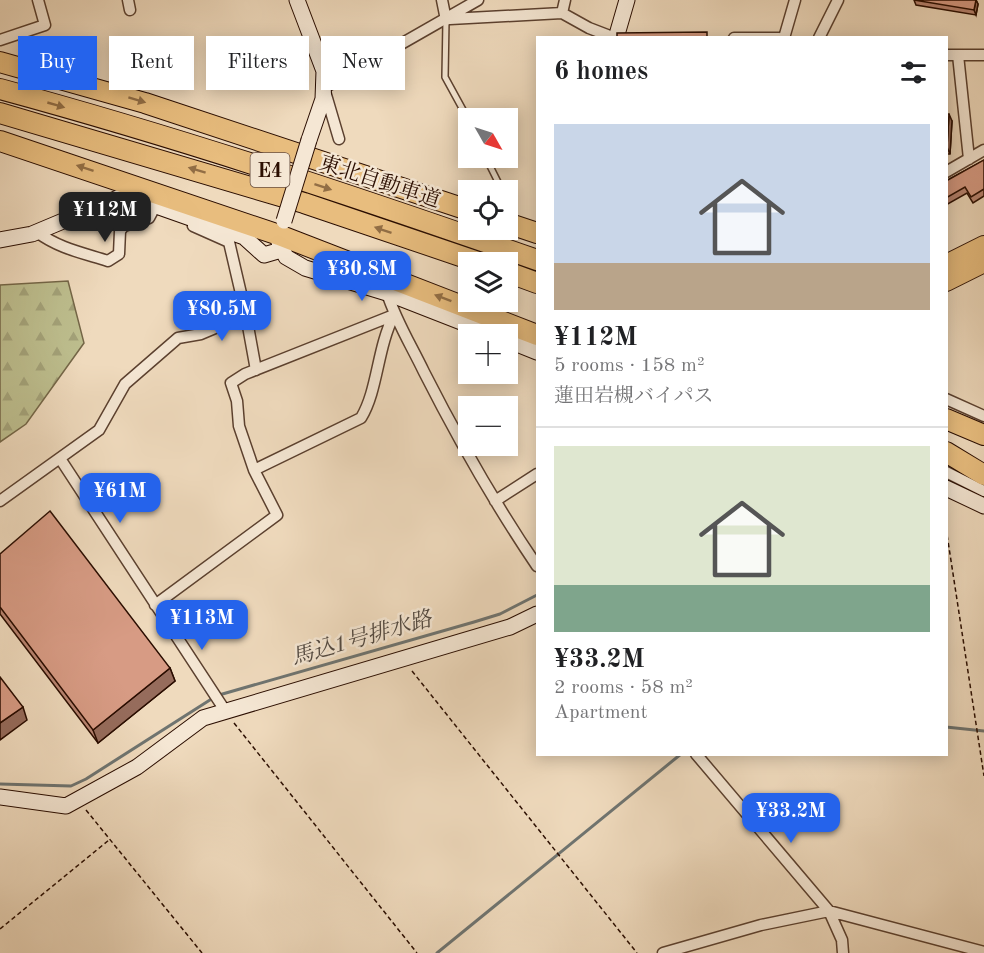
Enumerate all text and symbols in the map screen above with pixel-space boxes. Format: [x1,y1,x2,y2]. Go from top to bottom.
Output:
chip: Buy [18,36,97,90]
chip: Rent [109,36,194,90]
chip: Filters [206,36,309,90]
chip: New [321,36,405,90]
icon: filters [897,56,930,89]
text: 6 homes [554,59,648,85]
one-way arrow [128,96,146,105]
one-way arrow [47,100,65,110]
north arrow [458,108,518,168]
map controls [458,108,518,456]
street label: 東北自動車道 [316,151,443,212]
road number: E4 [250,153,290,187]
one-way arrow [76,163,94,172]
icon: home [688,163,796,271]
one-way arrow [188,165,206,175]
button: locate [458,180,518,240]
one-way arrow [314,182,332,192]
pin: ¥112M [63,192,147,243]
text: ¥112M [73,201,137,221]
one-way arrow [374,224,392,234]
pin: ¥30.8M [313,251,411,302]
button: layers [458,252,518,312]
text: ¥30.8M [327,260,397,280]
pin: ¥80.5M [173,291,271,342]
one-way arrow [434,293,452,303]
text: ¥80.5M [187,300,257,320]
button: + [458,324,518,384]
text: ¥112M [554,325,637,351]
text: 5 rooms · 158 m² [554,356,704,376]
text: 蓮田岩槻バイパス [554,387,714,407]
button: − [458,396,518,456]
pin: ¥61M [84,473,156,524]
text: ¥61M [94,482,146,502]
icon: home [688,485,796,593]
pin: ¥113M [160,600,244,651]
water label: 馬込1号排水路 [288,606,436,669]
text: ¥113M [170,609,234,629]
text: ¥33.2M [554,647,645,673]
text: 2 rooms · 58 m² [554,678,693,698]
text: Apartment [554,703,648,723]
pin: ¥33.2M [742,793,840,844]
text: ¥33.2M [756,802,826,822]

